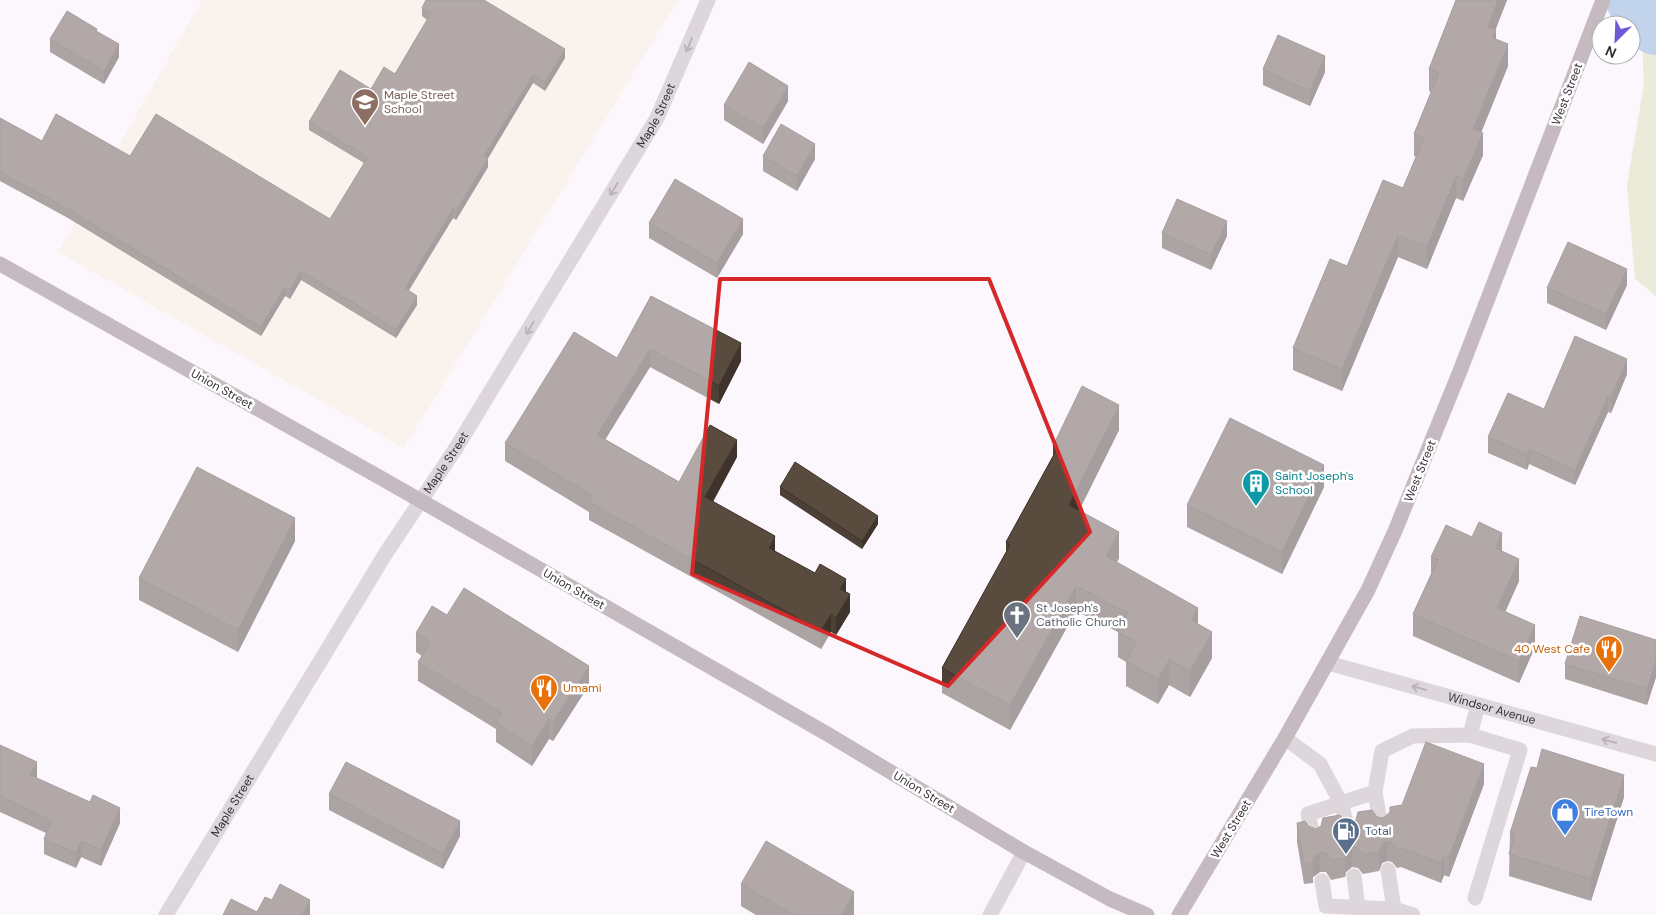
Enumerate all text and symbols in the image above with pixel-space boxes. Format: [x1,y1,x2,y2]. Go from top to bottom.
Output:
north arrow [1591,15,1641,65]
one-way arrow [684,37,694,52]
text: N [1602,42,1619,62]
street label: West Street [1548,60,1586,127]
street label: Maple Street [633,80,679,151]
school or university icon: Maple Street School [350,87,380,126]
place label: Maple Street School [384,87,455,117]
one-way arrow [609,181,619,195]
one-way arrow [524,320,534,334]
street label: Union Street [188,365,256,413]
street label: Maple Street [420,429,472,497]
street label: West Street [1400,437,1440,504]
building icon: Saint Joseph's School [1241,468,1271,507]
place label: Saint Joseph's School [1275,468,1354,498]
street label: Union Street [540,565,608,613]
church icon: St Joseph's Catholic Church [1002,600,1032,639]
place label: St Joseph's Catholic Church [1036,600,1126,630]
restaurant icon: 40 West Cafe [1594,634,1624,673]
place label: 40 West Cafe [1514,641,1590,657]
restaurant icon: Umami [529,673,559,712]
place label: Umami [563,680,602,696]
one-way arrow [1411,683,1427,693]
street label: Windsor Avenue [1446,689,1538,728]
one-way arrow [1601,736,1617,745]
street label: Union Street [890,767,958,817]
street label: Maple Street [207,771,258,840]
street label: West Street [1207,797,1255,861]
shop icon: TireTown [1550,797,1580,836]
place label: TireTown [1584,804,1633,820]
fuel station icon: Total [1331,816,1361,855]
place label: Total [1365,823,1391,839]

